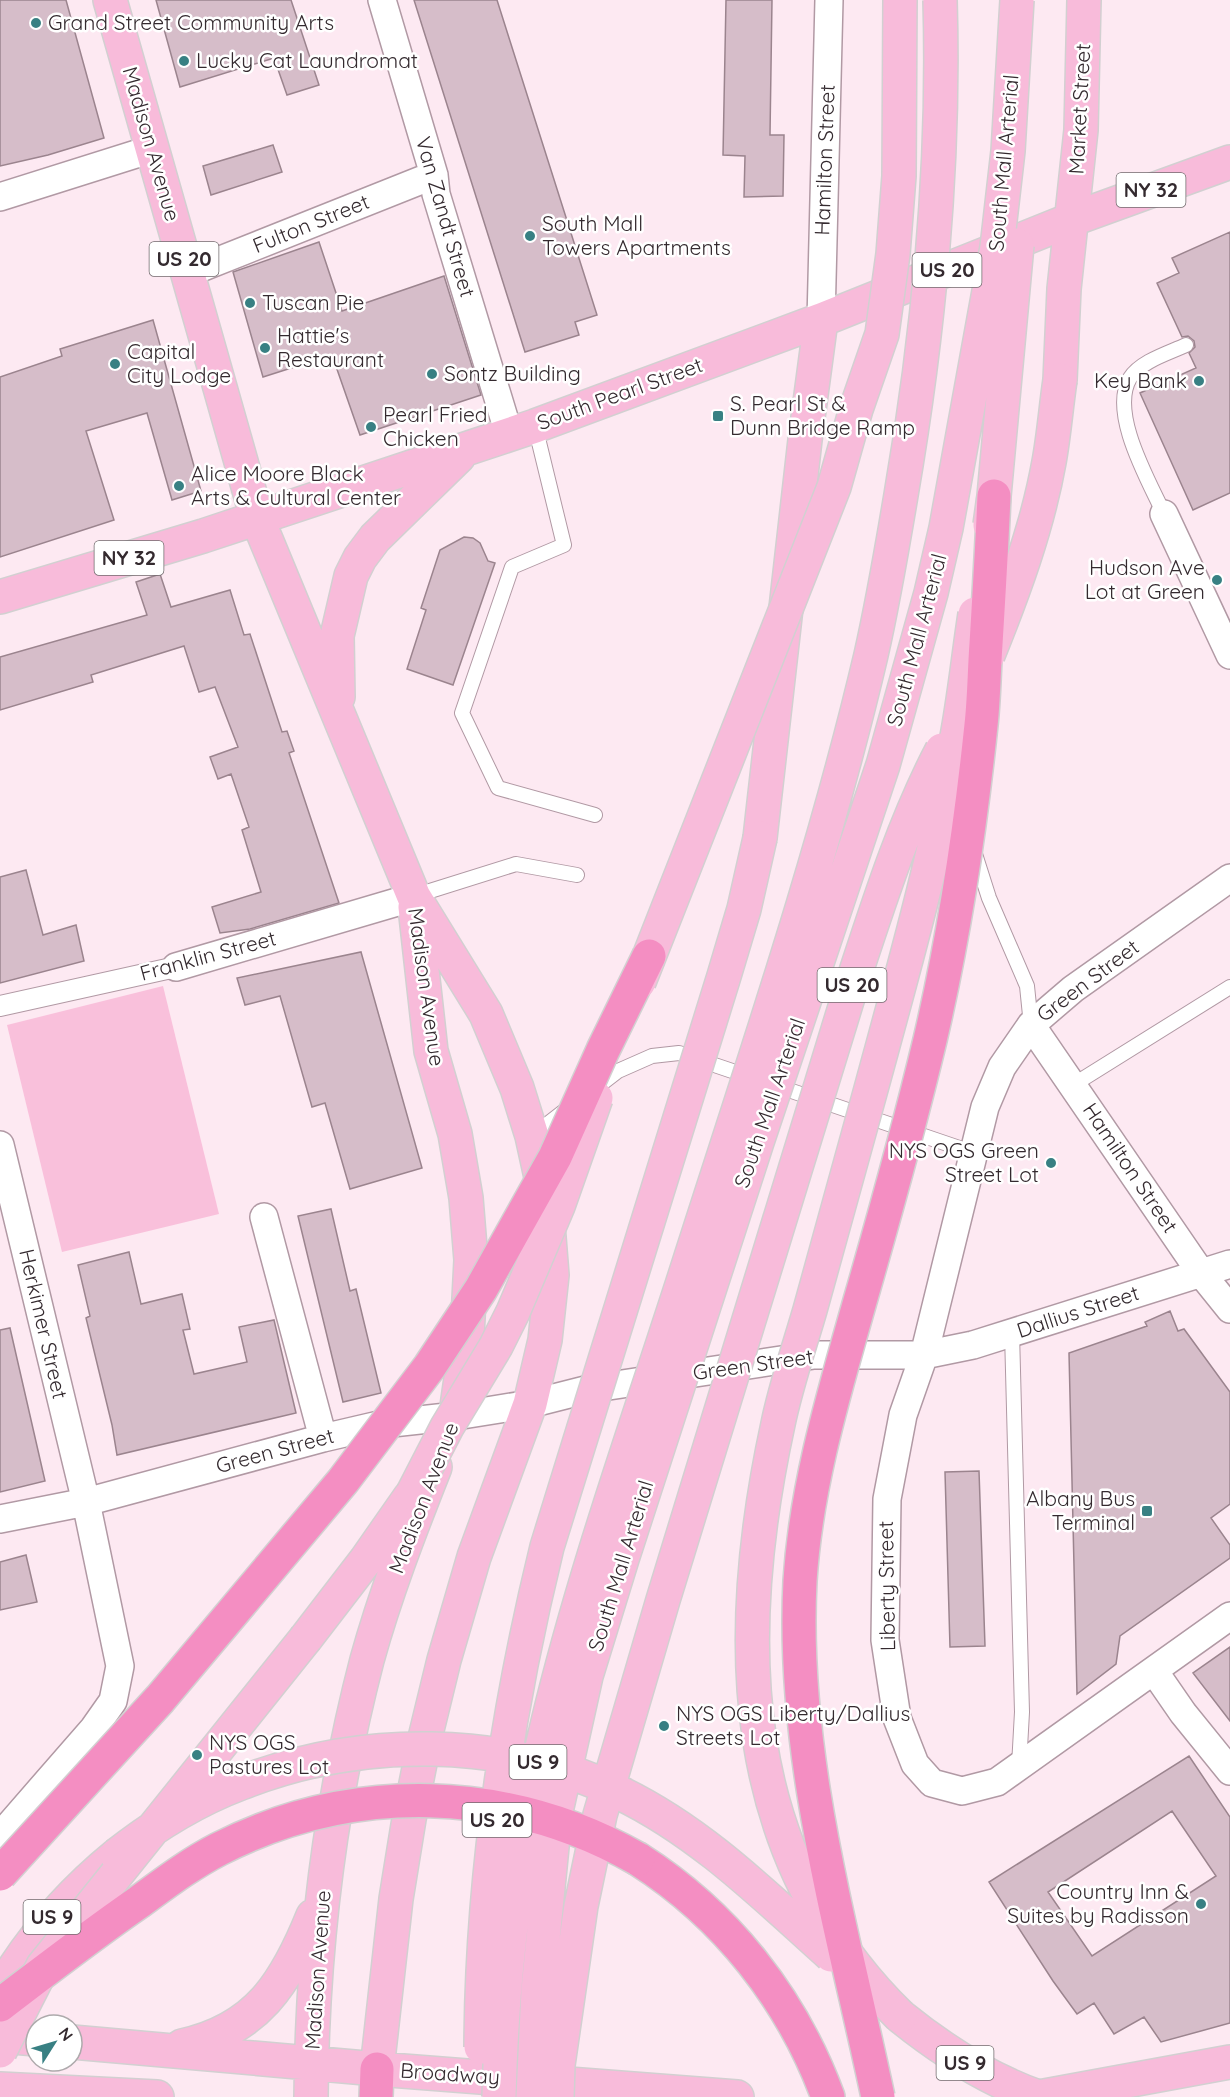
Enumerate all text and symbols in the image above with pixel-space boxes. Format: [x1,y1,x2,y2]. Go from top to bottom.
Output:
place label: Grand Street Community Arts [48,9,334,35]
marker: Grand Street Community Arts [29,16,43,30]
street label: Market Street [1063,43,1095,175]
place label: Lucky Cat Laundromat [196,47,418,73]
marker: Lucky Cat Laundromat [177,54,191,68]
street label: Madison Avenue [117,63,186,224]
street label: South Mall Arterial [982,73,1024,252]
street label: Hamilton Street [808,84,840,236]
street label: Van Zandt Street [411,134,481,300]
road number: NY 32 [1116,173,1186,207]
street label: Fulton Street [249,188,373,258]
place label: South Mall Towers Apartments [542,210,731,260]
marker: South Mall Towers Apartments [523,229,537,243]
road number: US 20 [150,242,219,276]
road number: US 20 [912,253,982,287]
place label: Tuscan Pie [262,289,364,315]
marker: Tuscan Pie [243,296,257,310]
place label: Hattie's Restaurant [277,322,384,372]
place label: Capital City Lodge [127,338,231,388]
marker: Hattie's Restaurant [258,341,272,355]
street label: South Pearl Street [533,351,706,435]
marker: Capital City Lodge [108,357,122,371]
place label: Sontz Building [444,360,581,386]
marker: Sontz Building [425,367,439,381]
place label: Key Bank [1094,367,1187,393]
marker: Key Bank [1192,374,1206,388]
place label: S. Pearl St & Dunn Bridge Ramp [730,390,915,440]
place label: Pearl Fried Chicken [383,401,488,451]
marker: S. Pearl St & Dunn Bridge Ramp [711,409,725,423]
marker: Pearl Fried Chicken [364,420,378,434]
place label: Alice Moore Black Arts & Cultural Center [191,460,401,510]
marker: Alice Moore Black Arts & Cultural Center [172,479,186,493]
road number: NY 32 [94,541,164,575]
street label: South Mall Arterial [881,551,952,729]
place label: Hudson Ave Lot at Green [1085,554,1205,604]
marker: Hudson Ave Lot at Green [1210,573,1224,587]
street label: Madison Avenue [403,906,451,1068]
street label: Franklin Street [137,924,279,986]
street label: Green Street [1031,933,1144,1027]
road number: US 20 [818,968,886,1002]
street label: South Mall Arterial [728,1015,810,1191]
street label: Hamilton Street [1078,1097,1184,1237]
place label: NYS OGS Green Street Lot [889,1137,1039,1187]
marker: NYS OGS Green Street Lot [1044,1156,1058,1170]
street label: Herkimer Street [14,1246,74,1401]
street label: Dallius Street [1013,1279,1142,1343]
street label: Green Street [691,1343,815,1385]
street label: Madison Avenue [382,1419,464,1577]
street label: Green Street [213,1422,337,1478]
street label: South Mall Arterial [582,1477,658,1654]
place label: Albany Bus Terminal [1026,1485,1135,1535]
marker: Albany Bus Terminal [1140,1504,1154,1518]
street label: Liberty Street [872,1521,900,1651]
place label: NYS OGS Liberty/Dallius Streets Lot [676,1700,910,1750]
marker: NYS OGS Liberty/Dallius Streets Lot [657,1719,671,1733]
place label: NYS OGS Pastures Lot [209,1729,329,1779]
road number: US 9 [510,1745,566,1779]
marker: NYS OGS Pastures Lot [190,1748,204,1762]
road number: US 20 [462,1803,532,1837]
place label: Country Inn & Suites by Radisson [1007,1878,1189,1928]
street label: Madison Avenue [298,1889,336,2050]
marker: Country Inn & Suites by Radisson [1194,1897,1208,1911]
road number: US 9 [23,1900,80,1934]
north arrow [24,2013,84,2073]
text: N [54,2023,78,2045]
road number: US 9 [936,2046,994,2080]
street label: Broadway [399,2057,501,2089]

